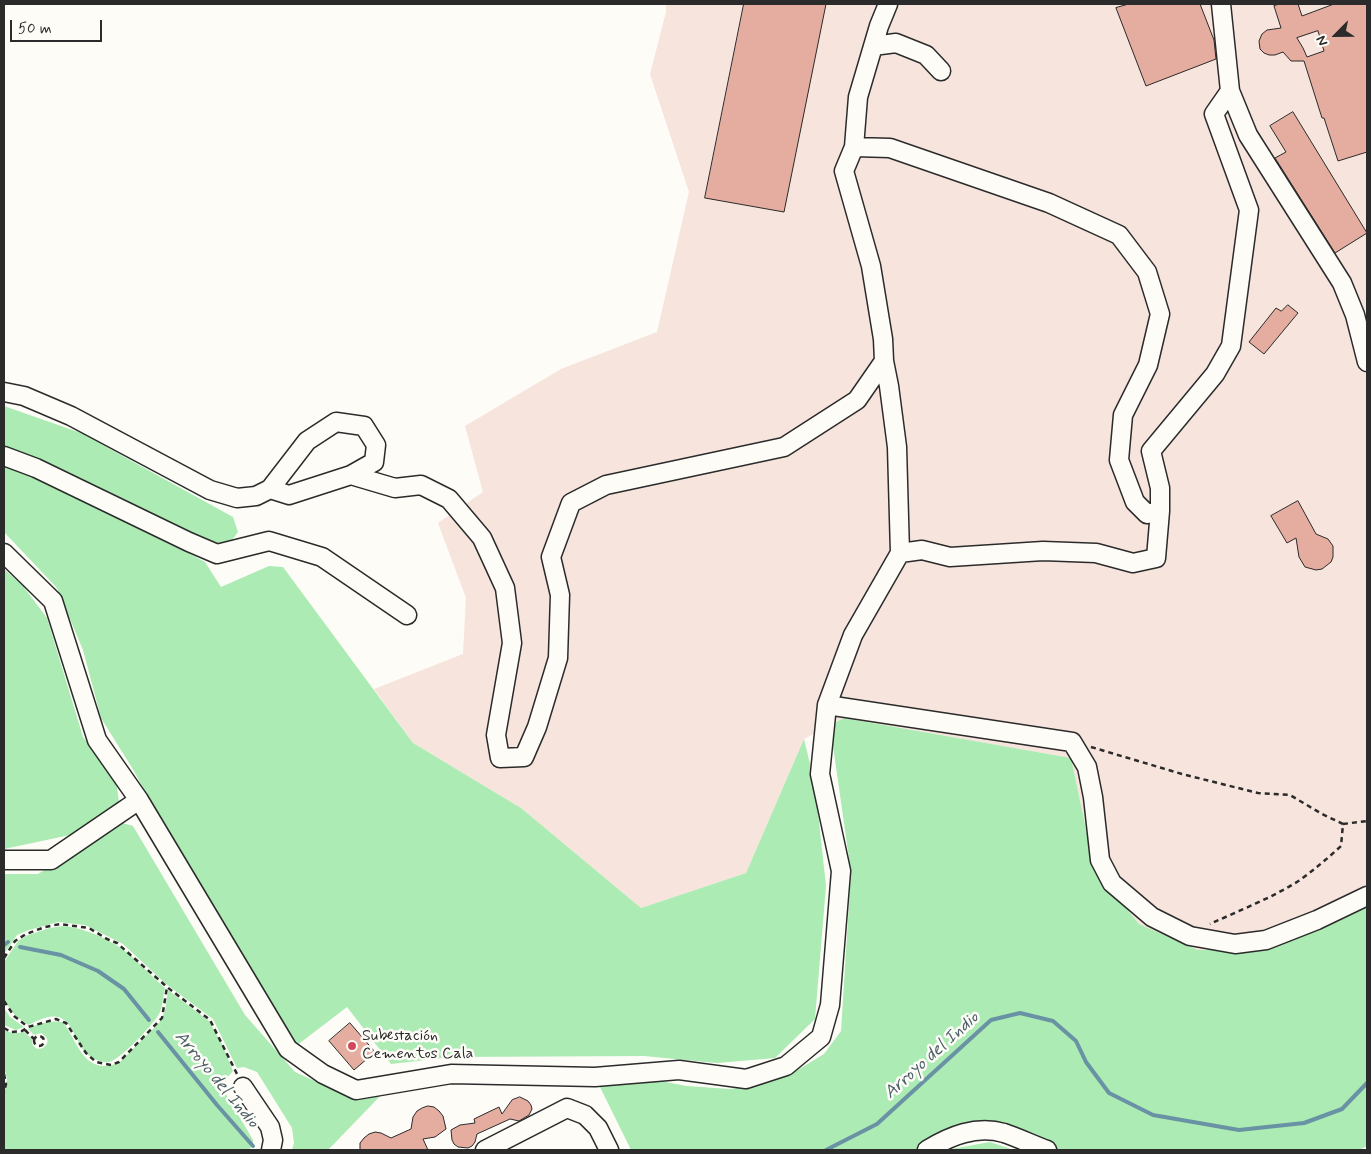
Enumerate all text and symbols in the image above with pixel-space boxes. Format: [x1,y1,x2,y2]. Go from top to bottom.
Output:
scale bar [12,10,105,42]
north arrow [1311,10,1361,60]
text: 50 m [18,19,52,39]
text: N [1312,33,1332,49]
water label: Arroyo del Indio [880,1008,984,1104]
water label: Arroyo del Indio [169,1027,263,1133]
place label: Subestación Cementos Cala [362,1027,473,1065]
marker: Subestación Cementos Cala [346,1040,358,1052]

